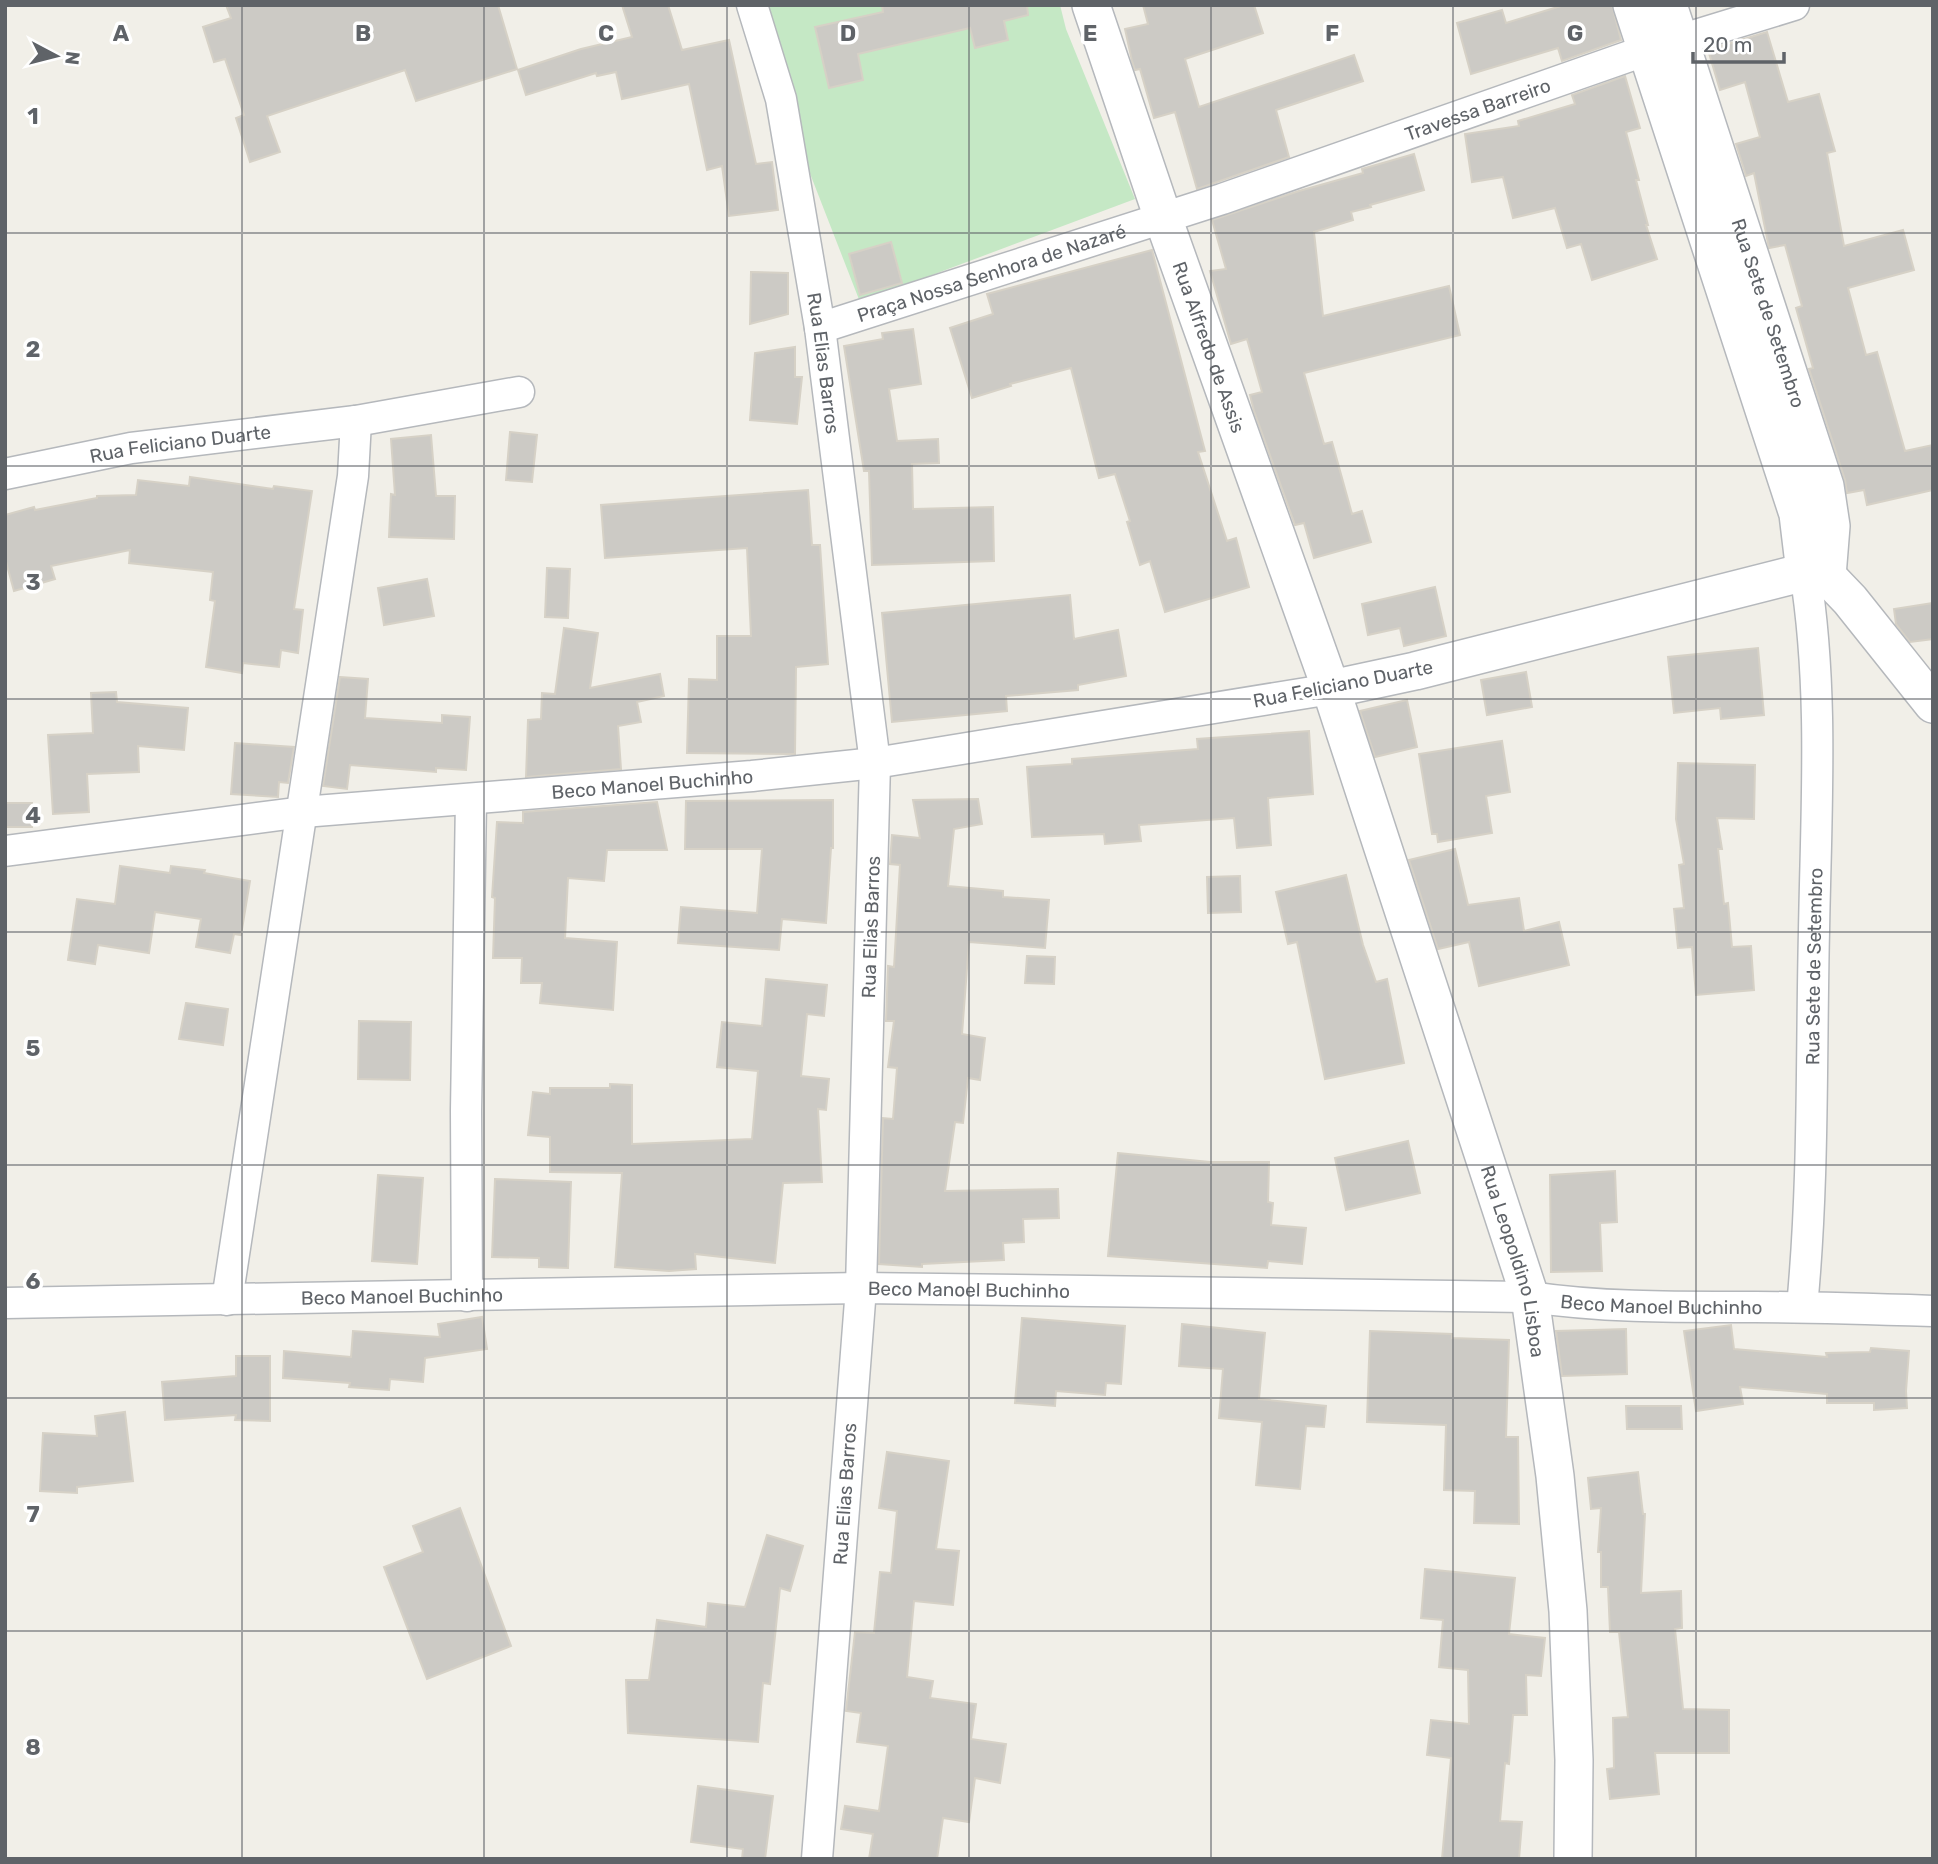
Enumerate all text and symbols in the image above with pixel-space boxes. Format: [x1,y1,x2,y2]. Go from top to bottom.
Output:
text: A [113,19,130,47]
text: B [355,19,371,47]
text: C [598,19,614,47]
text: D [840,19,856,47]
text: E [1083,19,1097,47]
text: F [1325,19,1339,47]
text: G [1567,19,1583,47]
north arrow [21,21,91,91]
scale bar [1693,21,1784,65]
text: 20 m [1703,32,1752,57]
text: N [60,50,85,66]
street label: Travessa Barreiro [1402,73,1554,146]
text: 1 [27,102,39,130]
street label: Rua Sete de Setembro [1727,216,1810,410]
street label: Praça Nossa Senhora de Nazaré [854,219,1129,327]
street label: Rua Alfredo de Assis [1168,258,1250,436]
street label: Rua Elias Barros [803,291,845,435]
text: 2 [26,335,40,363]
street label: Rua Feliciano Duarte [87,420,272,468]
text: 3 [25,568,41,596]
street label: Rua Feliciano Duarte [1251,655,1435,713]
street label: Beco Manoel Buchinho [551,764,754,804]
text: 4 [25,801,41,829]
street label: Rua Elias Barros [857,855,885,999]
street label: Rua Sete de Setembro [1801,867,1827,1065]
text: 5 [26,1034,41,1062]
street label: Rua Leopoldino Lisboa [1476,1162,1550,1359]
text: 6 [26,1267,41,1295]
street label: Beco Manoel Buchinho [868,1277,1070,1302]
street label: Beco Manoel Buchinho [301,1283,503,1309]
street label: Beco Manoel Buchinho [1559,1289,1762,1319]
street label: Rua Elias Barros [829,1422,861,1566]
text: 7 [26,1500,40,1528]
text: 8 [25,1733,41,1761]

